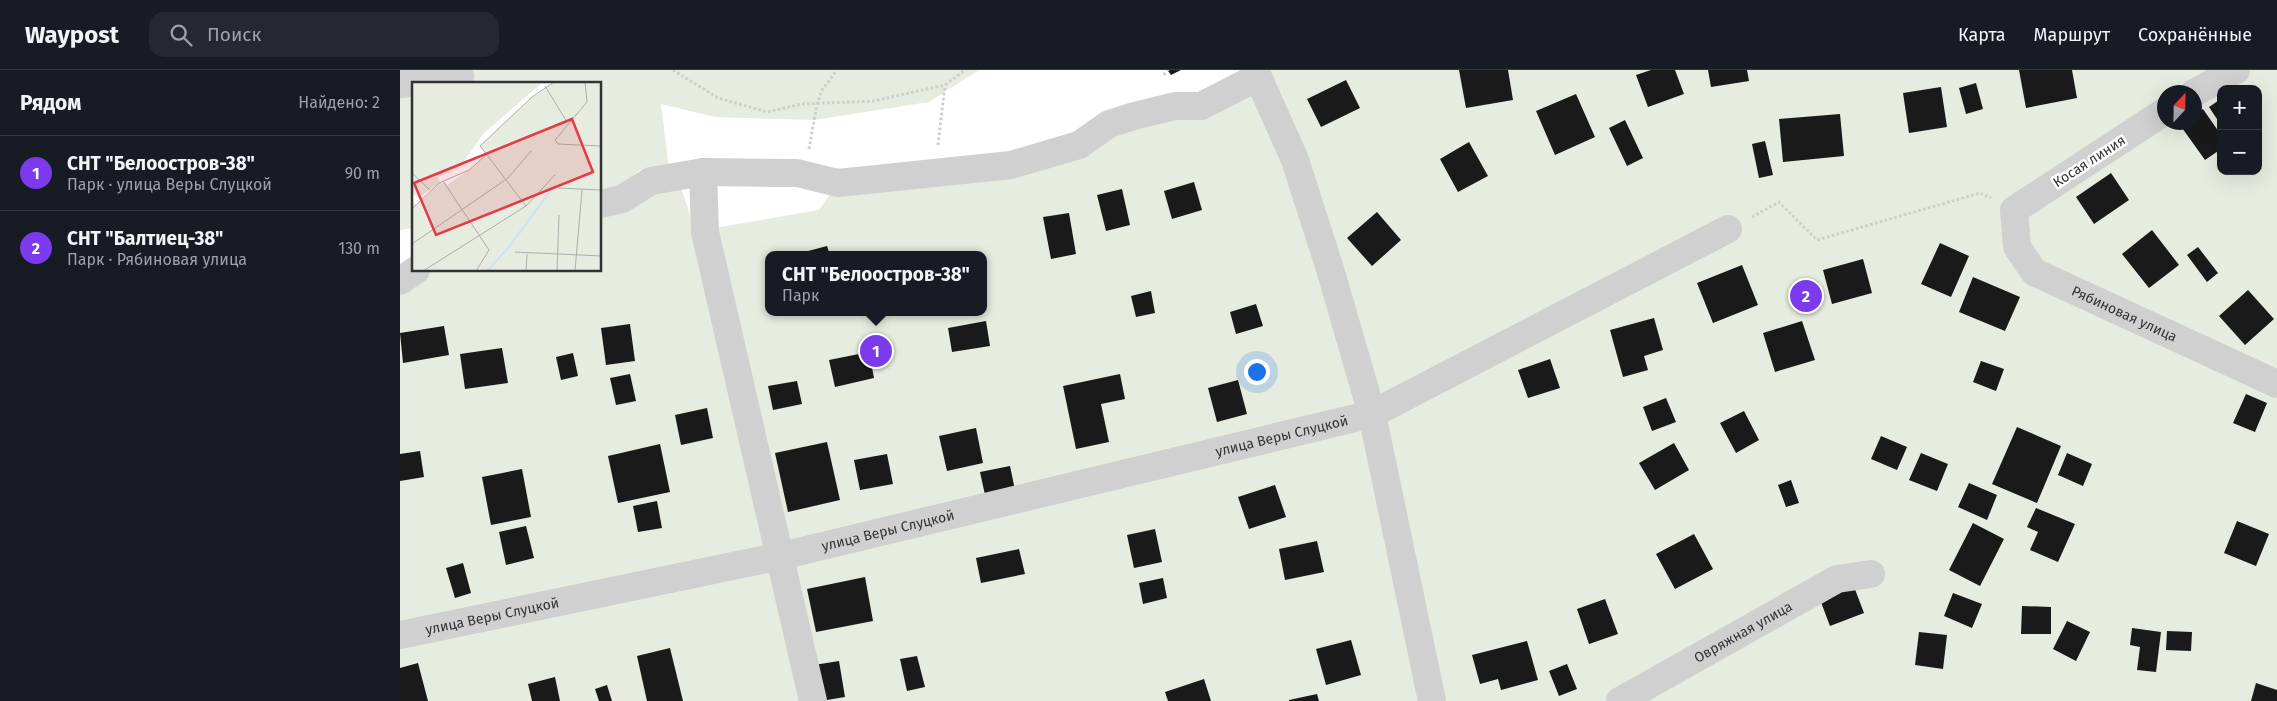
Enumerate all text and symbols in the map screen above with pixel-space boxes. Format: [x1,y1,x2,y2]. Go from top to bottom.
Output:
search box [149,12,499,57]
text: Waypost [25,21,119,49]
icon: search [167,21,195,49]
text: Поиск [207,23,261,46]
text: Карта [1958,24,2006,46]
text: Маршрут [2034,24,2110,46]
text: Сохранённые [2138,24,2252,46]
inset map [412,82,601,271]
north arrow [2157,85,2202,130]
map controls [2217,85,2262,175]
button: + [2217,85,2262,130]
text: Рядом [20,90,81,116]
text: Найдено: 2 [298,93,380,112]
button: − [2217,130,2262,175]
street label: Косая линия [2050,132,2129,191]
text: СНТ "Белоостров-38" [67,152,255,175]
text: 1 [32,164,40,183]
text: 90 m [345,164,380,183]
text: Парк · улица Веры Слуцкой [67,175,272,194]
text: СНТ "Балтиец-38" [67,227,223,250]
text: 2 [32,239,40,258]
text: 130 m [338,239,380,258]
text: Парк · Рябиновая улица [67,250,247,269]
popup [765,251,987,316]
text: СНТ "Белоостров-38" [782,263,970,286]
pin: 2 [1790,277,1822,315]
street label: Рябиновая улица [2069,282,2180,346]
text: Парк [782,286,819,305]
pin: 1 [860,332,892,370]
your location [1244,359,1270,385]
street label: улица Веры Слуцкой [1214,412,1350,460]
street label: улица Веры Слуцкой [820,507,956,555]
street label: улица Веры Слуцкой [424,594,560,639]
street label: Овряжная улица [1691,598,1795,667]

